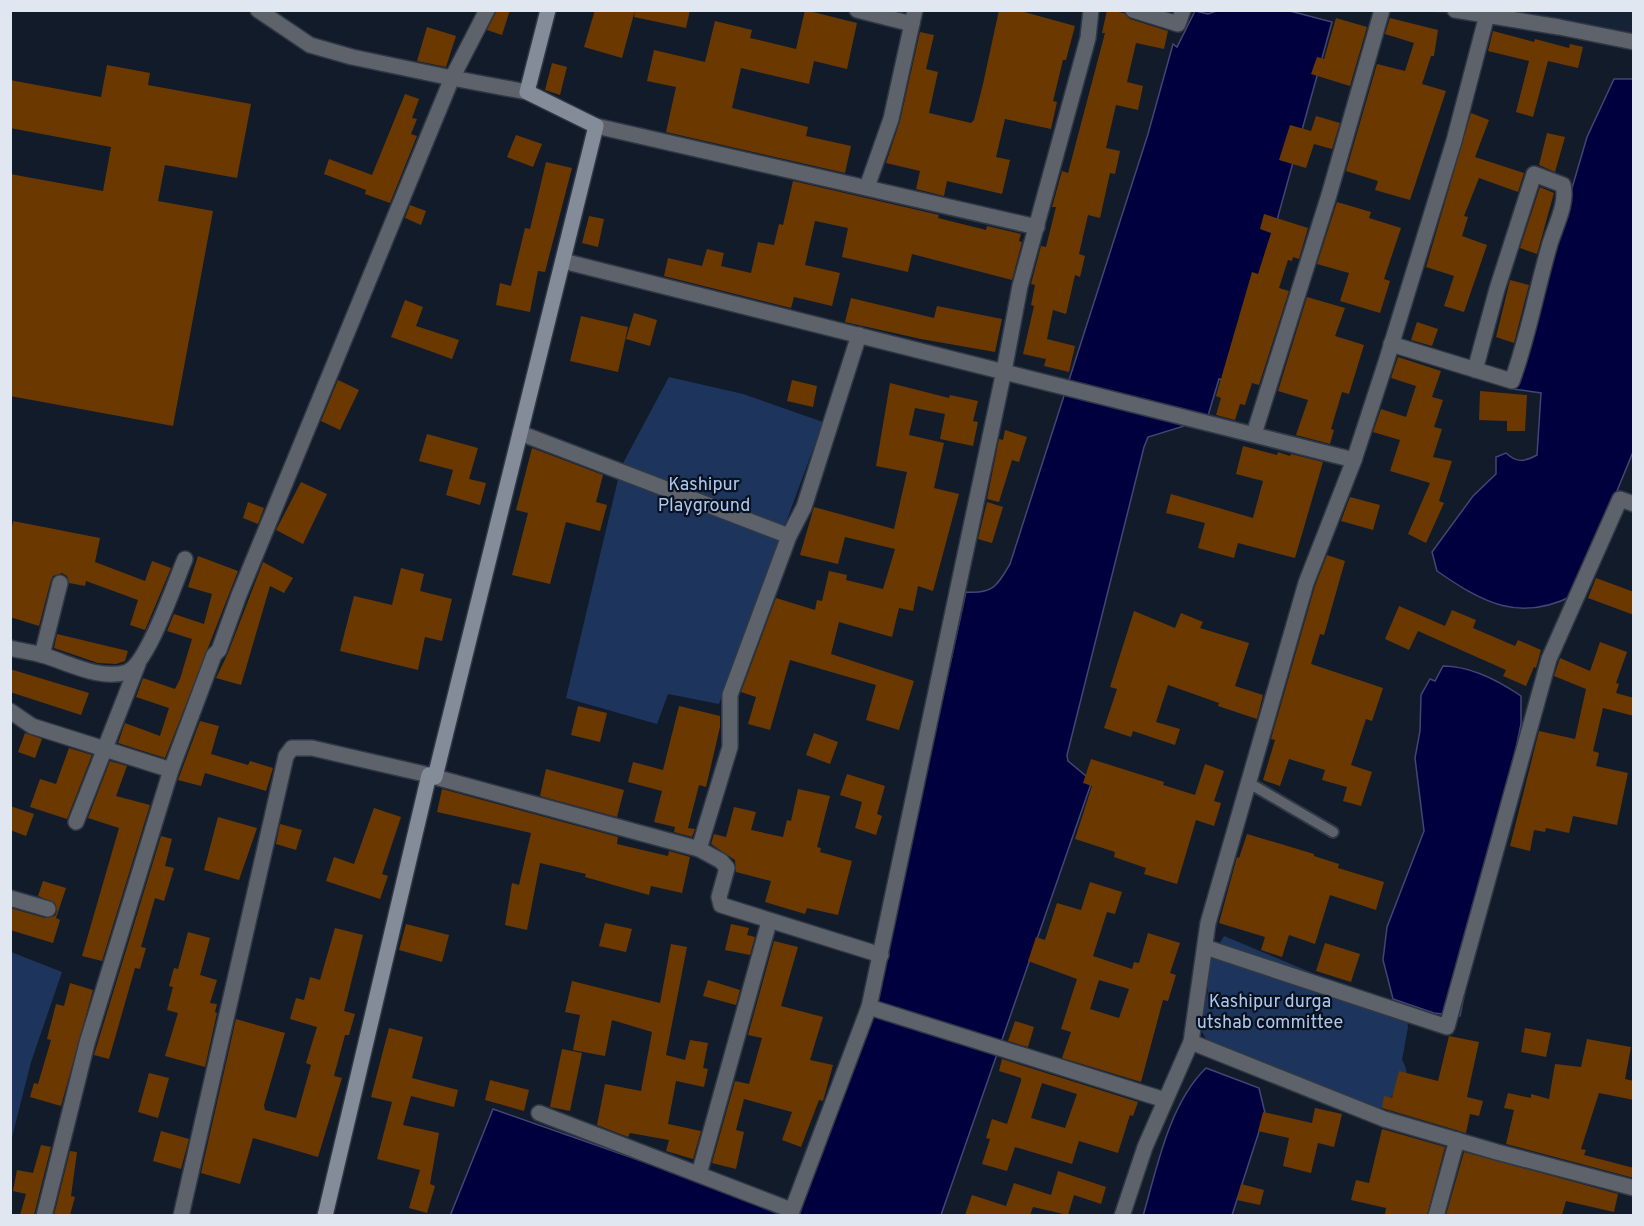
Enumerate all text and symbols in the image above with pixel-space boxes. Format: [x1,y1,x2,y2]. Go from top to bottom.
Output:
park label: Kashipur Playground [658,474,750,518]
park label: Kashipur durga utshab committee [1197,991,1343,1035]

